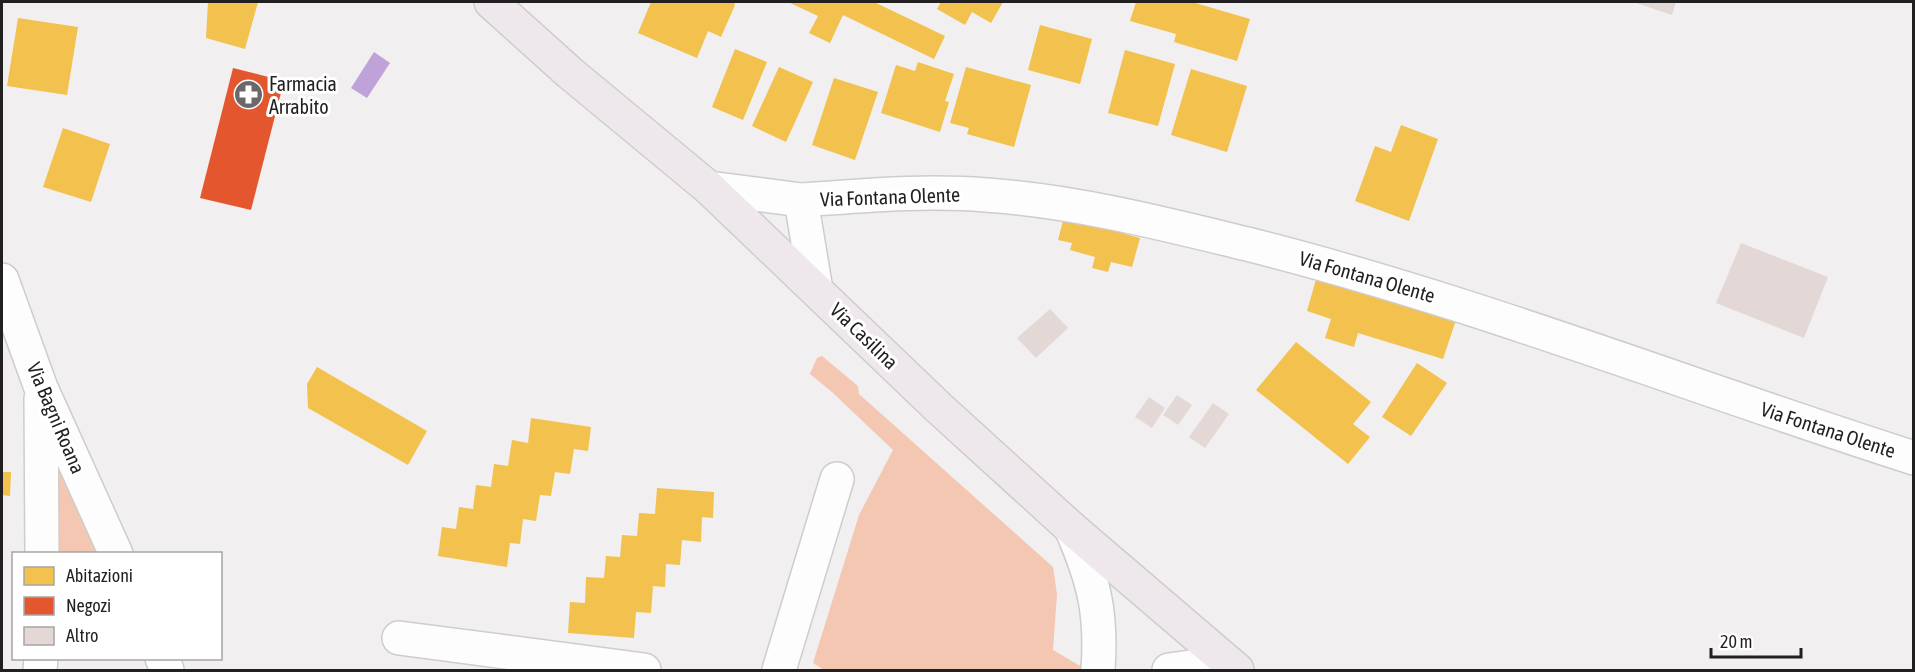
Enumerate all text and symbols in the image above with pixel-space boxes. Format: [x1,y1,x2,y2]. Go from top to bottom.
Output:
place label: Farmacia Arrabito [269,72,337,118]
pharmacy icon: Farmacia Arrabito [232,79,264,111]
street label: Via Fontana Olente [820,183,960,210]
street label: Via Fontana Olente [1297,246,1438,307]
street label: Via Casilina [826,298,903,374]
street label: Via Bagni Roana [23,359,90,477]
street label: Via Fontana Olente [1758,397,1898,462]
legend [12,552,222,660]
text: Abitazioni [66,565,133,586]
text: Negozi [66,595,111,616]
scale bar [1711,621,1801,659]
text: Altro [66,625,99,646]
text: 20 m [1720,631,1752,652]

